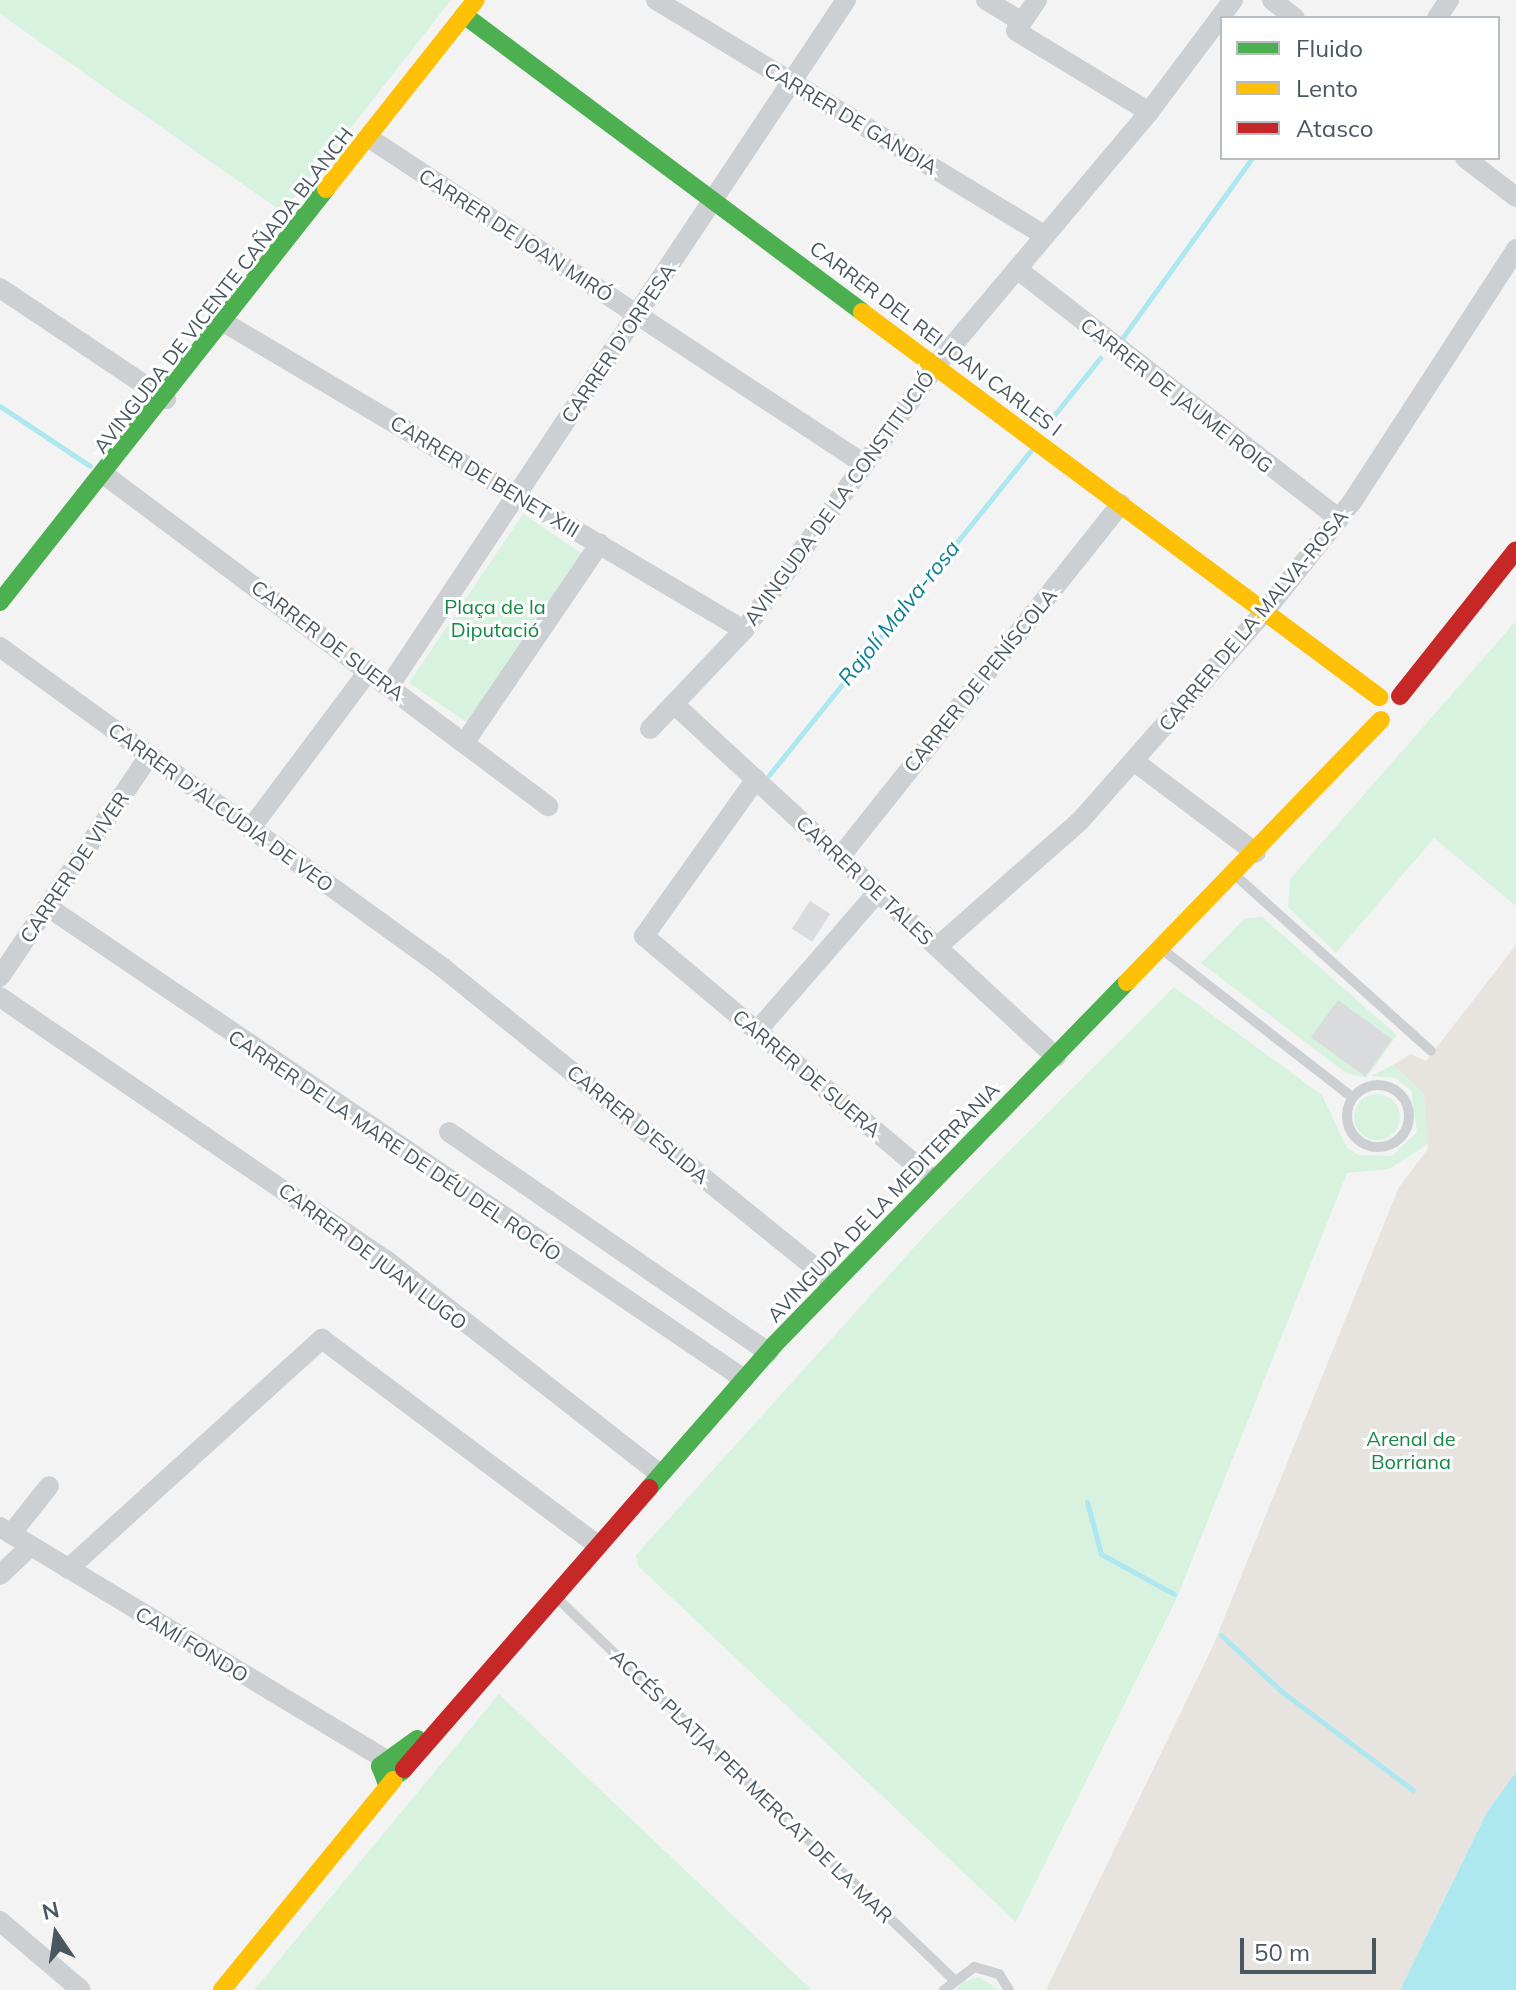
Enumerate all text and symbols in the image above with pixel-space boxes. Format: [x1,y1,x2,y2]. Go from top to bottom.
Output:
legend [1220,16,1500,160]
text: Fluido [1296,33,1363,63]
street label: CARRER DE GANDIA [760,57,942,179]
text: Lento [1296,73,1358,103]
text: Atasco [1296,113,1373,143]
street label: AVINGUDA DE VICENTE CAÑADA BLANCH [88,122,358,458]
street label: CARRER DE JOAN MIRÓ [414,163,618,307]
street label: CARRER DEL REI JOAN CARLES I [805,235,1067,441]
street label: CARRER D'ORPESA [556,259,680,427]
street label: CARRER DE JAUME ROIG [1076,312,1278,478]
street label: AVINGUDA DE LA CONSTITUCIÓ [739,366,939,630]
street label: CARRER DE BENET XIII [386,410,584,542]
street label: CARRER DE LA MALVA-ROSA [1153,504,1353,736]
water label: Rajolí Malva-rosa [833,535,965,691]
street label: CARRER DE SUERA [247,575,409,705]
street label: CARRER DE PENÍSCOLA [898,583,1062,777]
park label: Plaça de la Diputació [444,594,546,641]
street label: CARRER D'ALCÚDIA DE VEO [104,717,338,897]
street label: CARRER DE VIVER [15,787,133,947]
street label: CARRER DE TALES [791,810,939,950]
street label: CARRER DE SUERA [728,1004,886,1142]
street label: CARRER DE LA MARE DE DÉU DEL ROCÍO [224,1024,566,1266]
street label: CARRER D'ESLIDA [562,1059,714,1189]
street label: AVINGUDA DE LA MEDITERRÀNIA [762,1077,1004,1327]
street label: CARRER DE JUAN LUGO [274,1177,472,1335]
park label: Arenal de Borriana [1366,1427,1456,1474]
street label: CAMÍ FONDO [131,1601,253,1687]
street label: ACCÉS PLATJA PER MERCAT DE LA MAR [606,1644,898,1928]
north arrow [16,1894,96,1974]
text: N [39,1895,62,1926]
scale bar [1244,1922,1380,1972]
text: 50 m [1254,1937,1310,1967]

